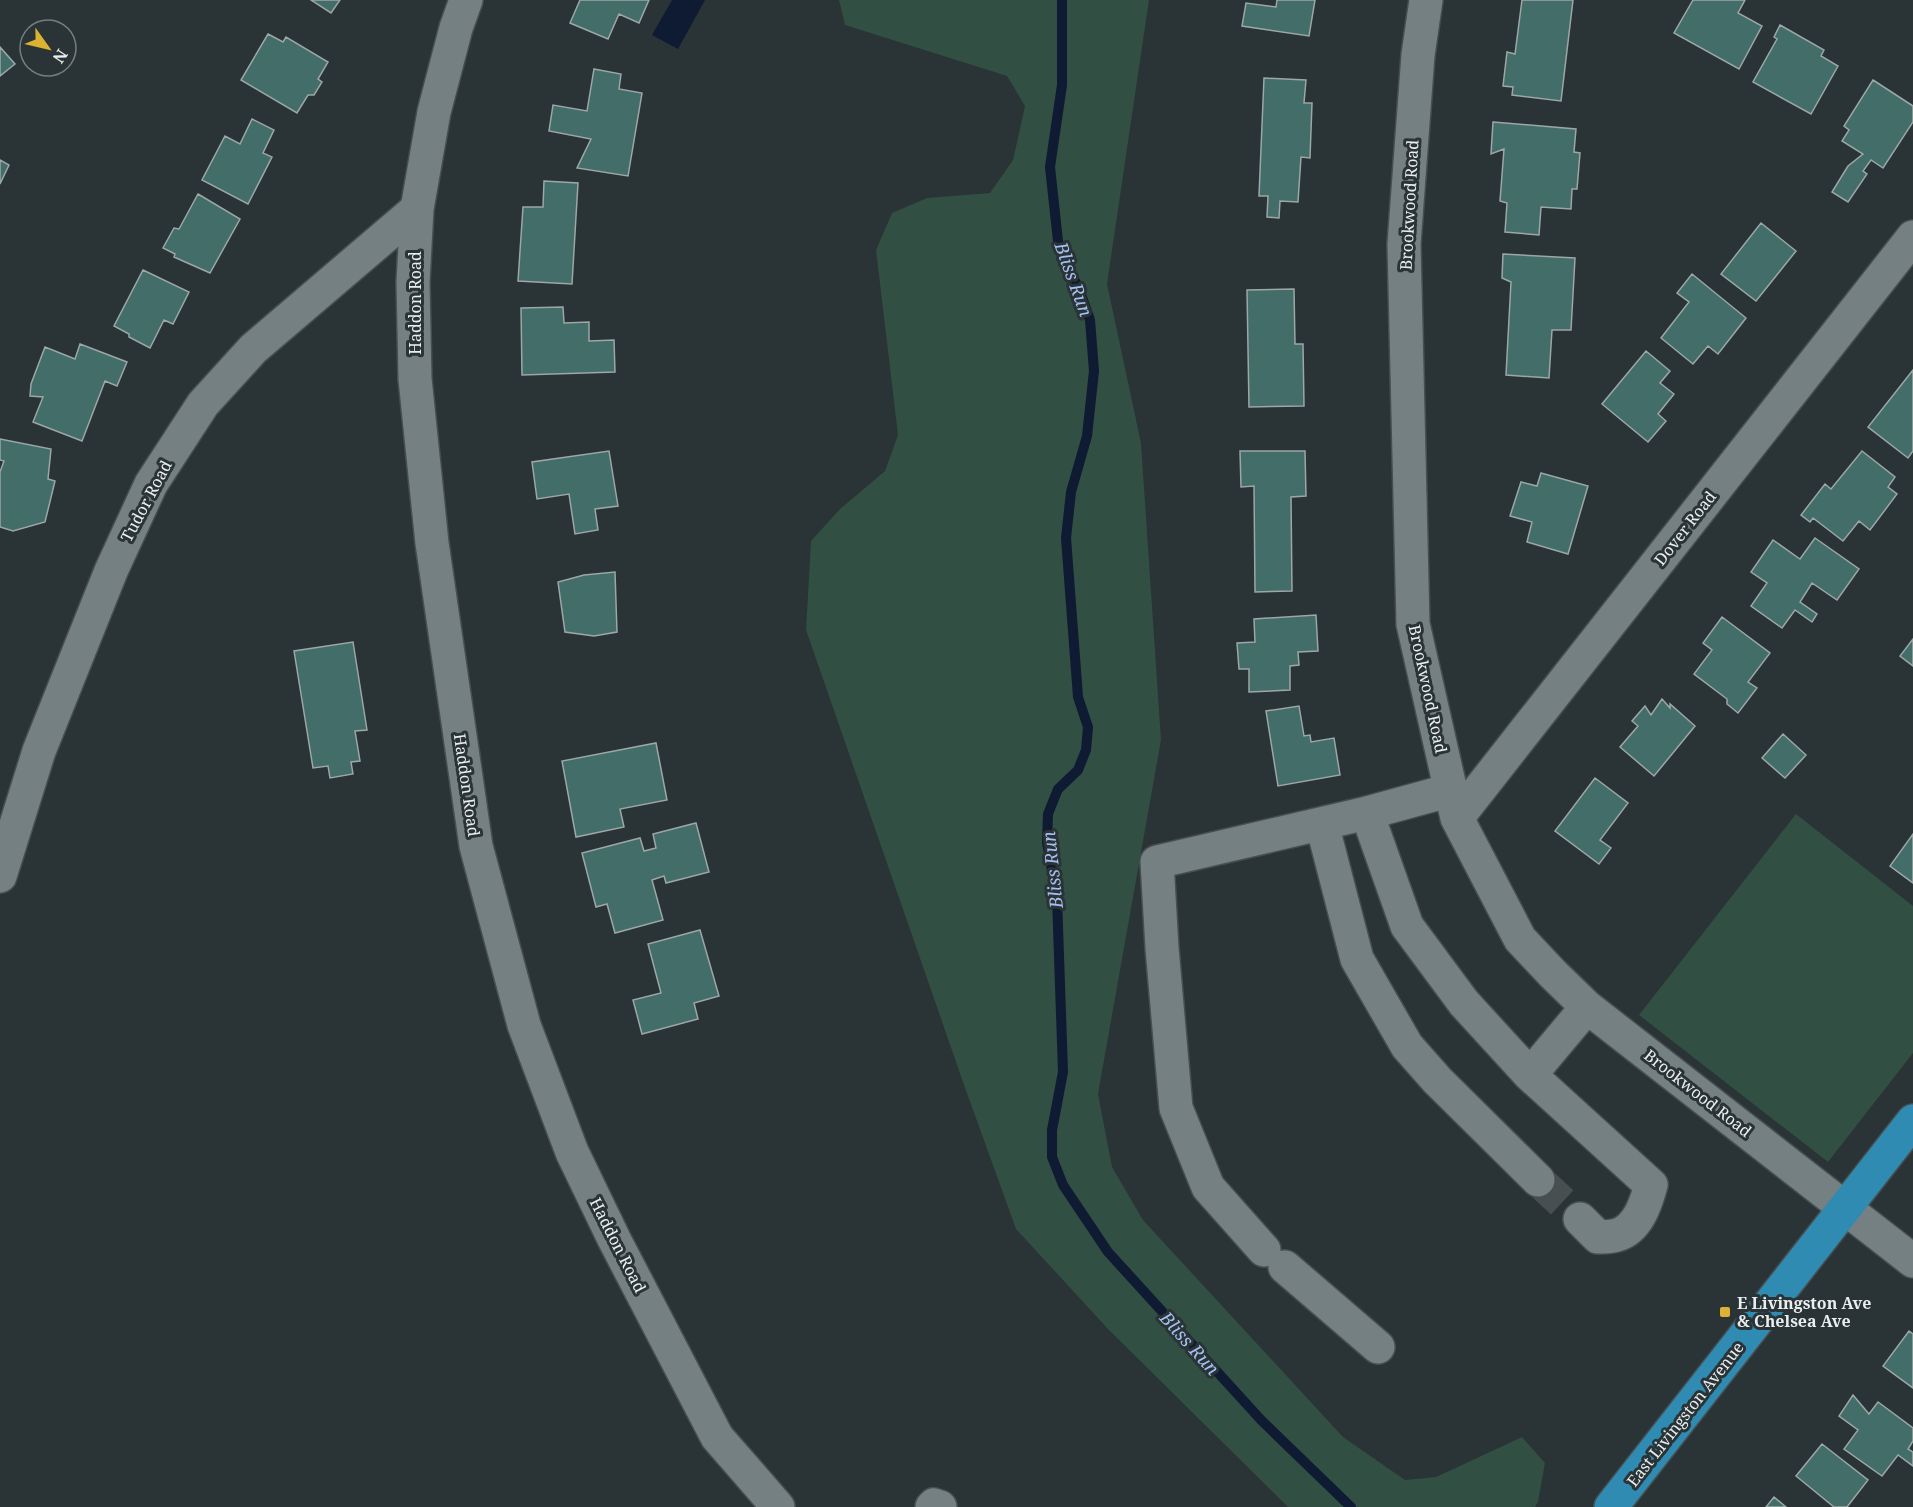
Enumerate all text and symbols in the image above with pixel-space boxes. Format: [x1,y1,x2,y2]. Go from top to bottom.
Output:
north arrow [18,18,78,78]
text: N [48,45,73,68]
street label: Brookwood Road [1395,139,1423,271]
water label: Bliss Run [1049,237,1099,320]
street label: Haddon Road [404,251,426,355]
street label: Tudor Road [115,456,177,546]
street label: Dover Road [1649,486,1721,570]
street label: Brookwood Road [1404,623,1452,755]
street label: Haddon Road [449,732,485,838]
water label: Bliss Run [1036,830,1068,911]
street label: Brookwood Road [1640,1044,1756,1142]
street label: Haddon Road [585,1194,651,1296]
place label: E Livingston Ave & Chelsea Ave [1737,1292,1871,1332]
water label: Bliss Run [1154,1305,1225,1380]
marker: E Livingston Ave & Chelsea Ave [1718,1305,1732,1319]
street label: East Livingston Avenue [1621,1337,1749,1491]

